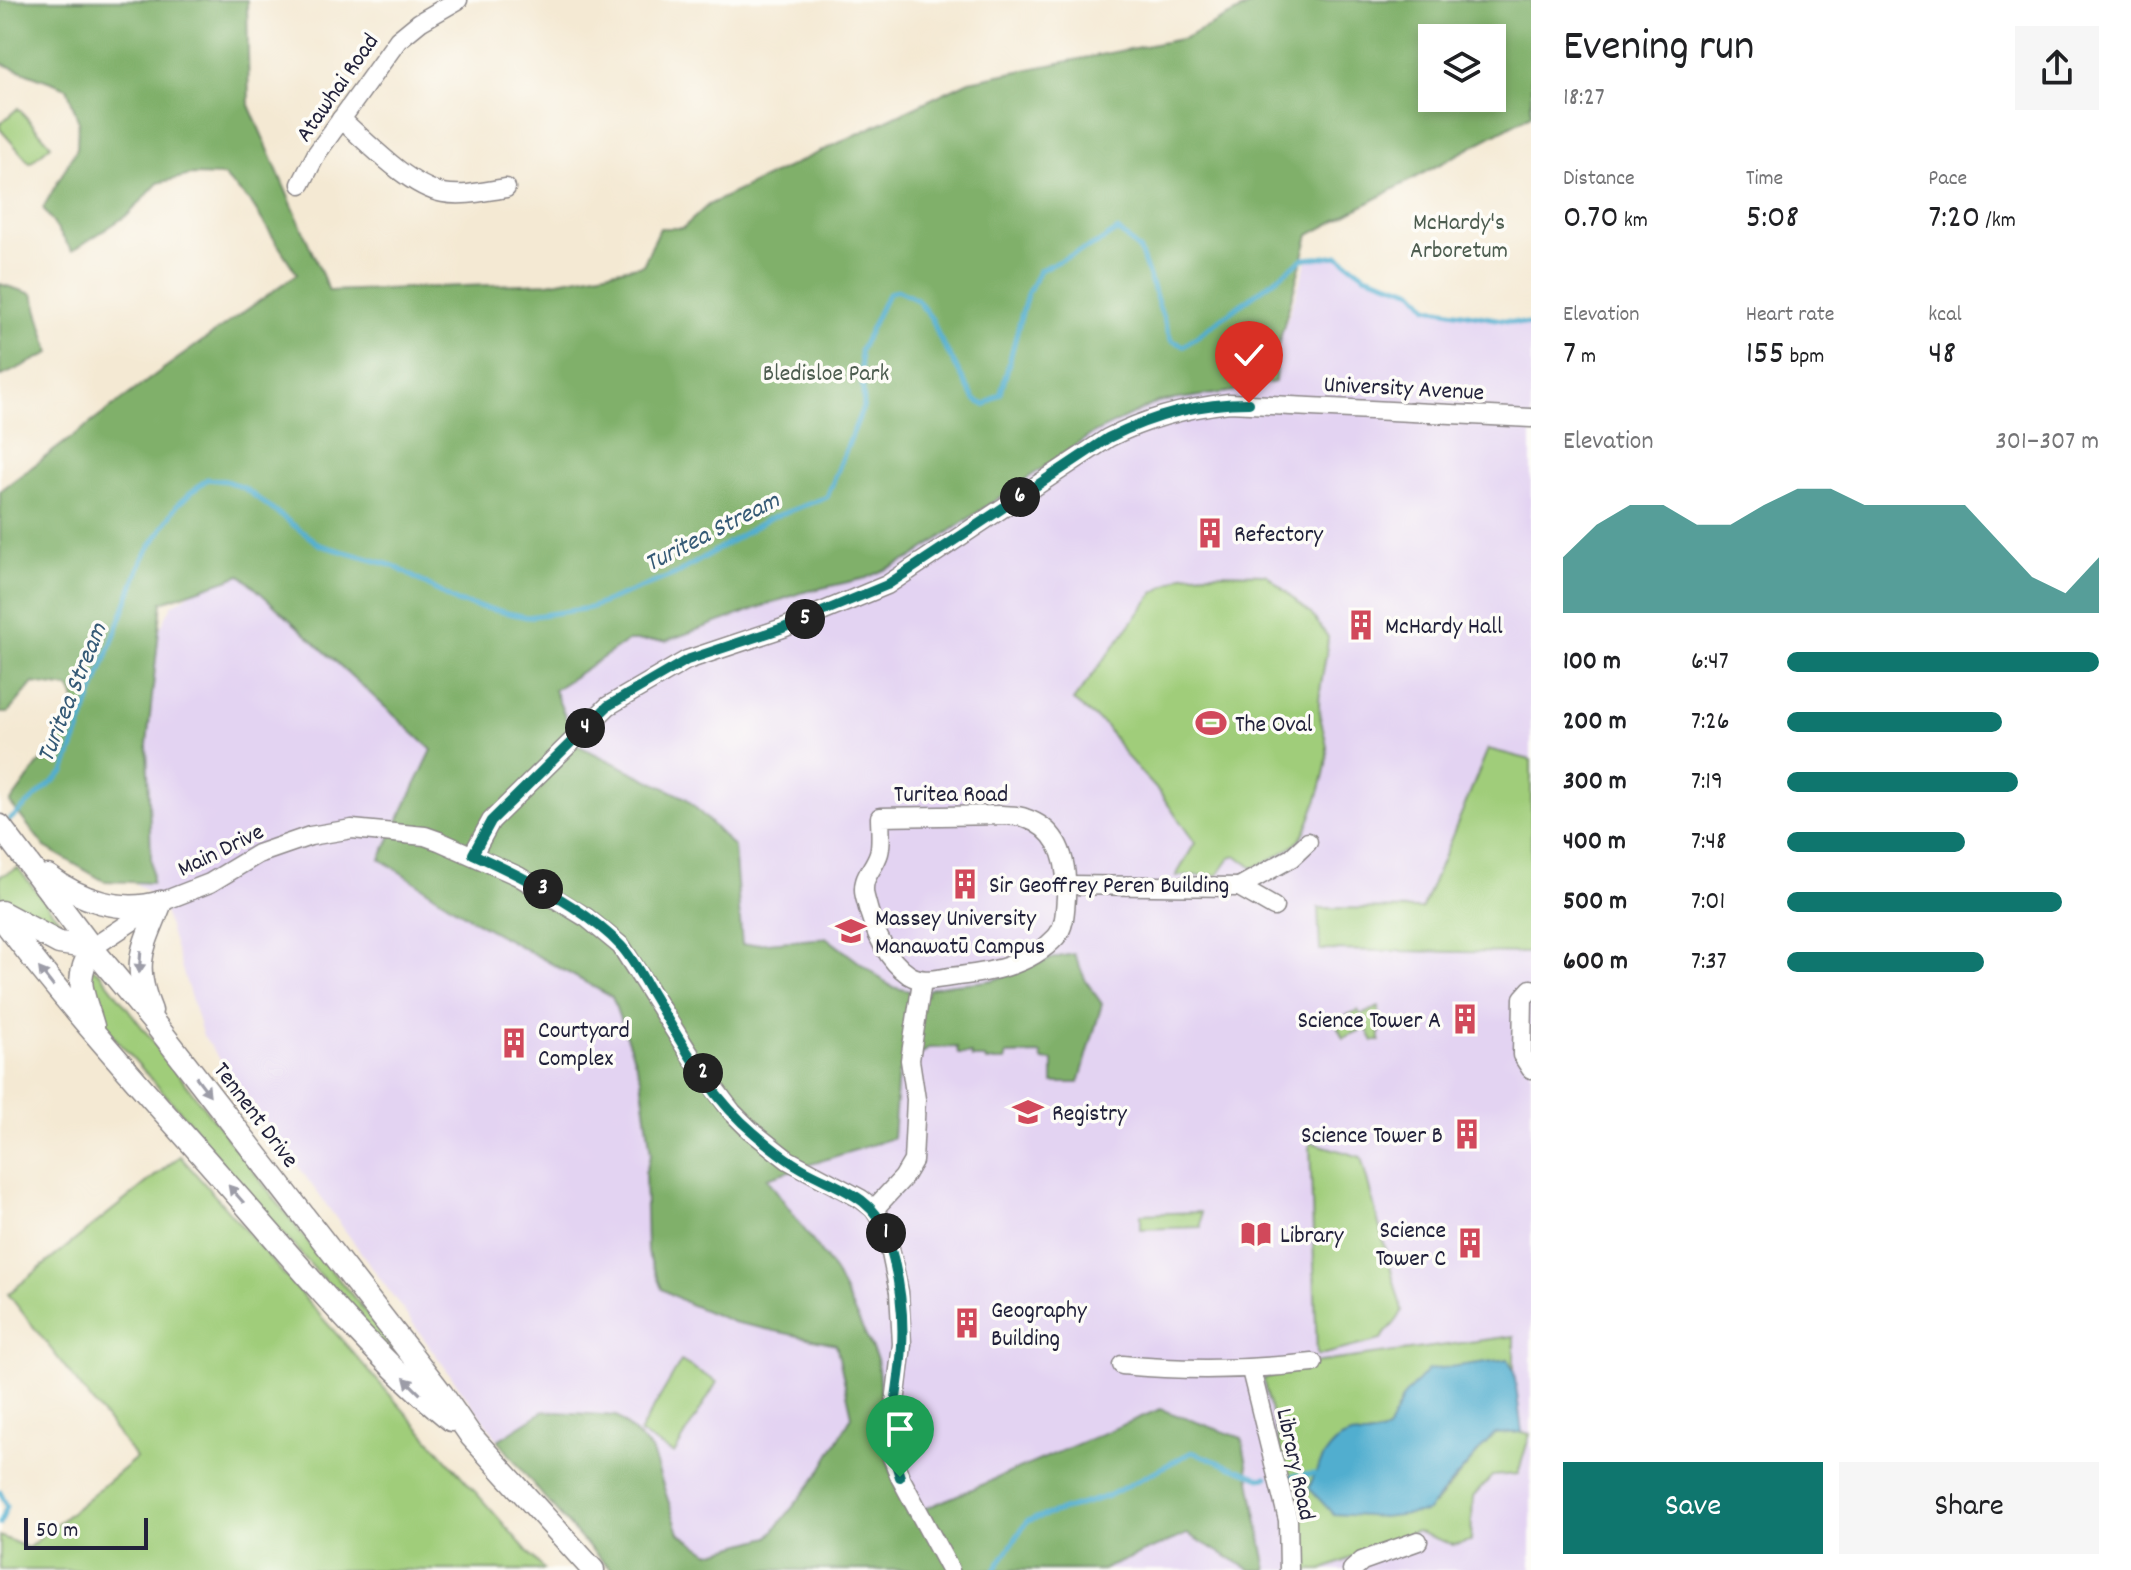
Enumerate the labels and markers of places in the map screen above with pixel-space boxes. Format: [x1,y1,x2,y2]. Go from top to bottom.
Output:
pin [1215,321,1283,403]
pin: 6 [1000,477,1040,517]
building icon: Refectory [1193,516,1227,550]
place label: Refectory [1234,519,1324,553]
pin: 5 [785,599,825,639]
building icon: McHardy Hall [1344,608,1378,642]
place label: McHardy Hall [1385,611,1503,645]
sports icon: The Oval [1194,706,1228,740]
pin: 4 [565,708,605,748]
place label: The Oval [1235,709,1313,743]
building icon: Sir Geoffrey Peren Building [948,867,982,901]
pin: 3 [523,869,563,909]
place label: Sir Geoffrey Peren Building [989,870,1229,904]
place label: Massey University Manawatū Campus [875,903,1045,965]
school or university icon: Massey University Manawatū Campus [834,914,868,948]
building icon: Science Tower A [1448,1002,1482,1036]
place label: Science Tower A [1297,1005,1441,1039]
place label: Courtyard Complex [538,1015,630,1077]
building icon: Courtyard Complex [497,1026,531,1060]
pin: 2 [683,1053,723,1093]
school or university icon: Registry [1011,1095,1045,1129]
place label: Registry [1052,1098,1128,1132]
building icon: Science Tower B [1450,1117,1484,1151]
place label: Science Tower B [1301,1120,1443,1154]
pin: 1 [866,1213,906,1253]
place label: Science Tower C [1376,1215,1446,1277]
library icon: Library [1239,1217,1273,1251]
place label: Library [1280,1220,1345,1254]
building icon: Science Tower C [1453,1226,1487,1260]
place label: Geography Building [991,1295,1088,1357]
building icon: Geography Building [950,1306,984,1340]
pin [866,1395,934,1477]

